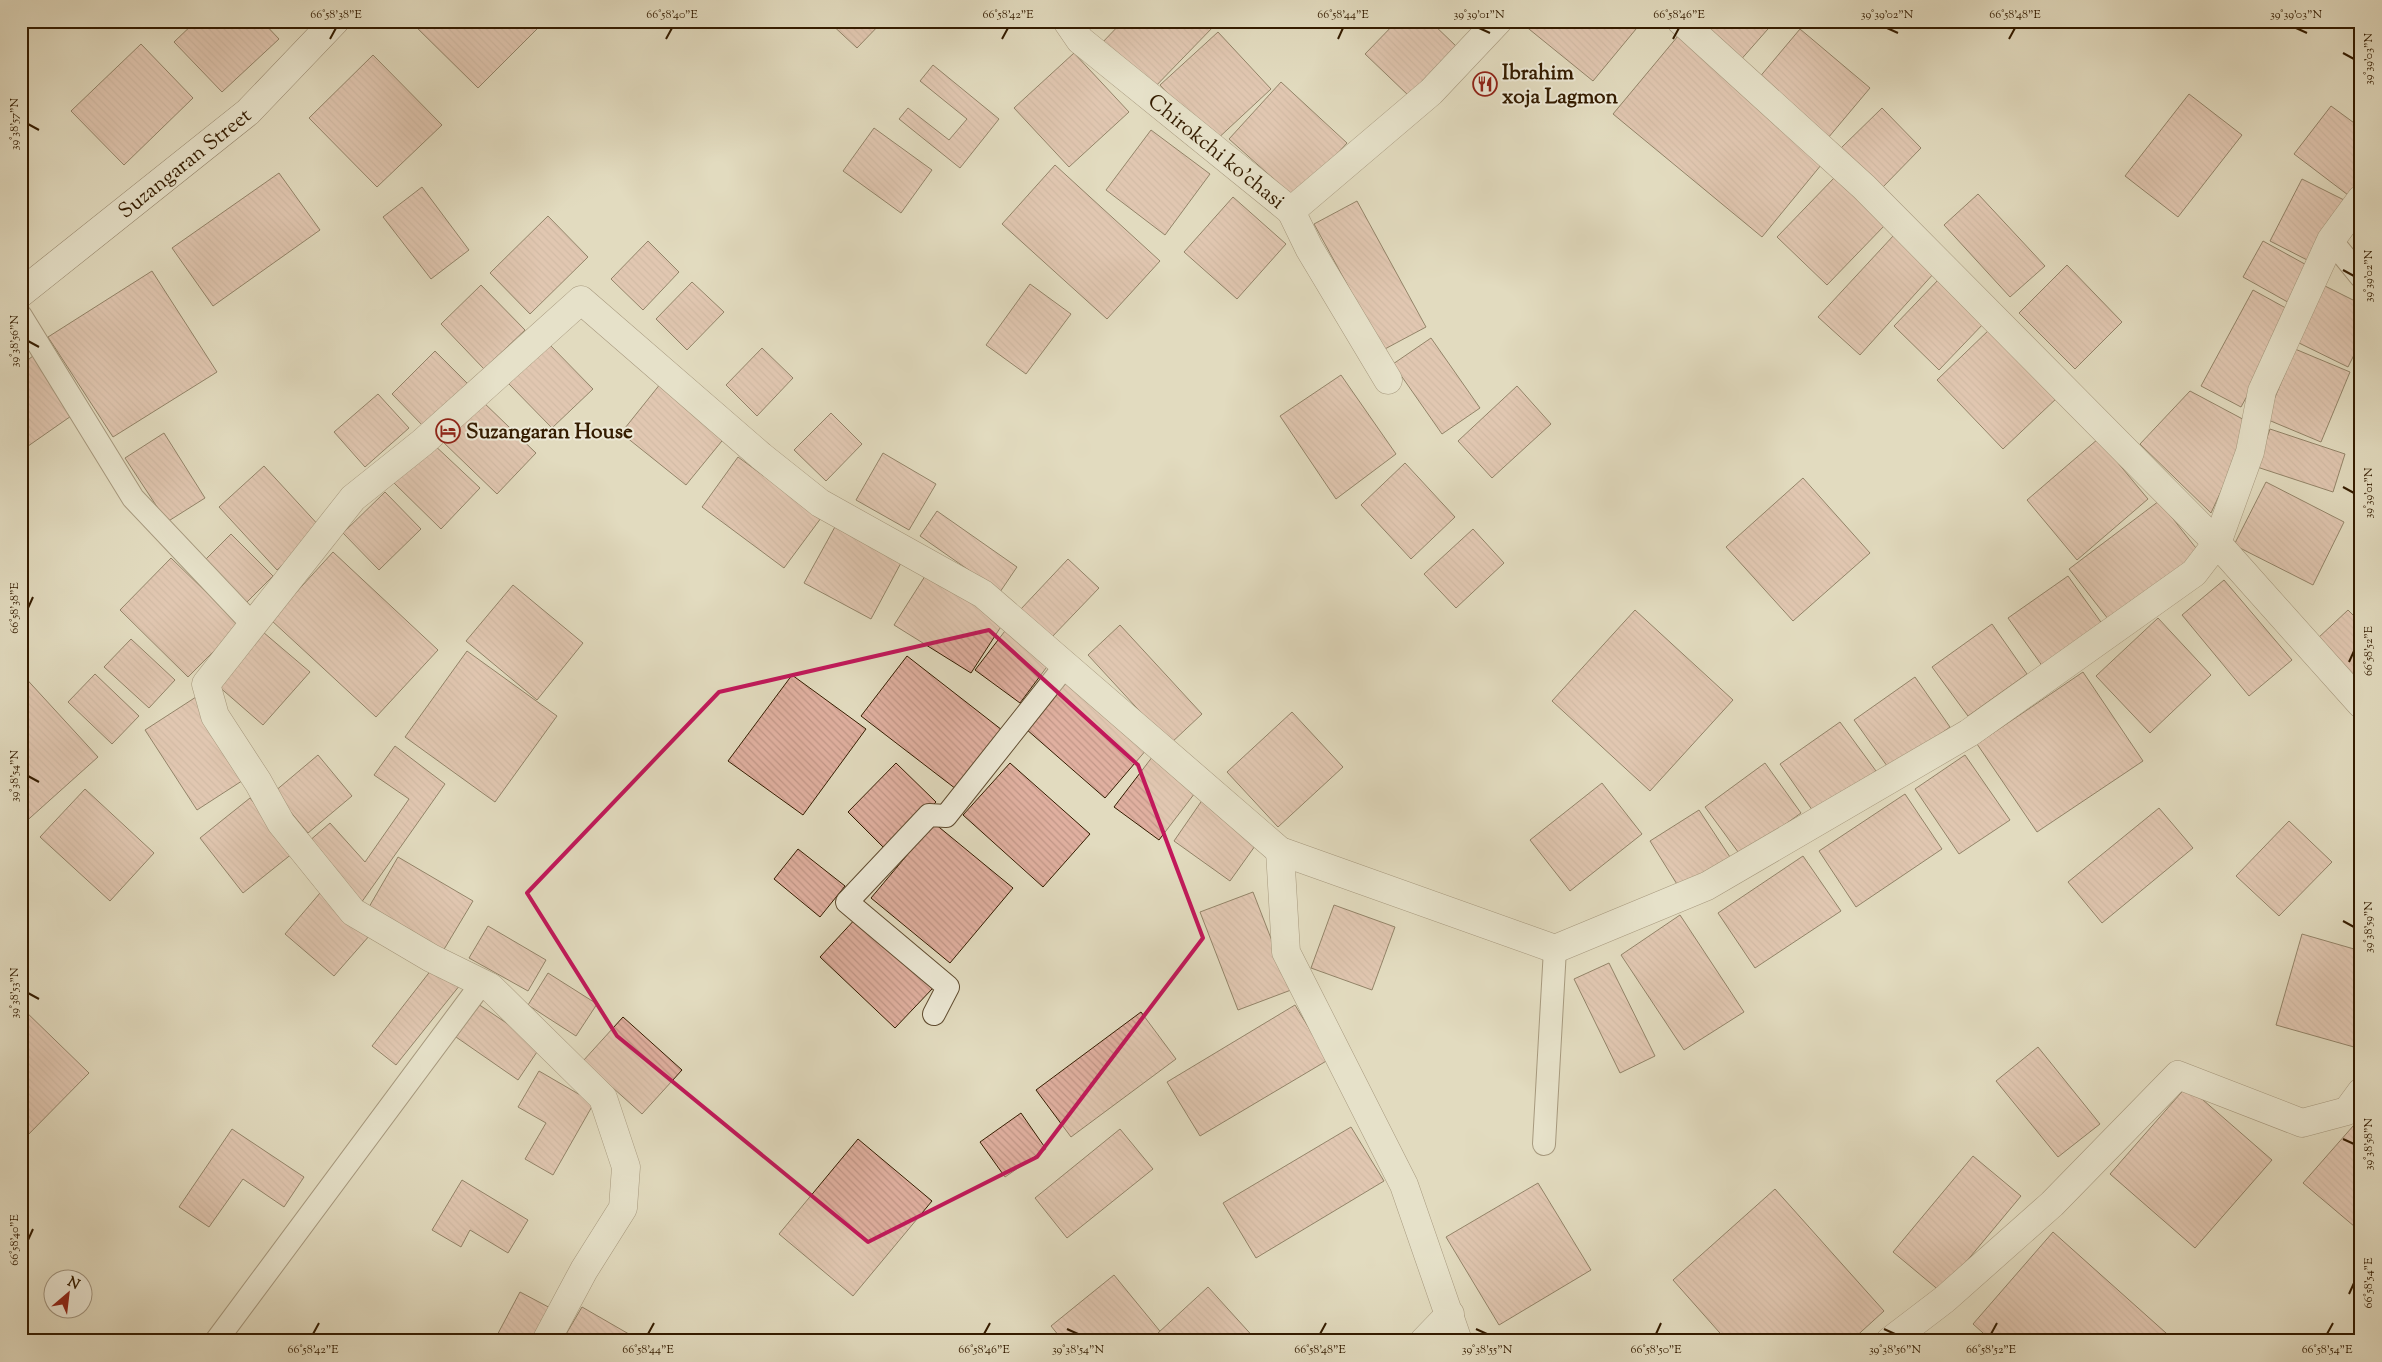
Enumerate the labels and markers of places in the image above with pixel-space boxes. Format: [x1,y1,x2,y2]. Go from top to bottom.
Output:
place label: Ibrahim xoja Lagmon [1502,59,1619,113]
restaurant icon: Ibrahim xoja Lagmon [1472,71,1498,97]
hotel icon: Suzangaran House [435,418,461,444]
place label: Suzangaran House [466,418,633,448]

